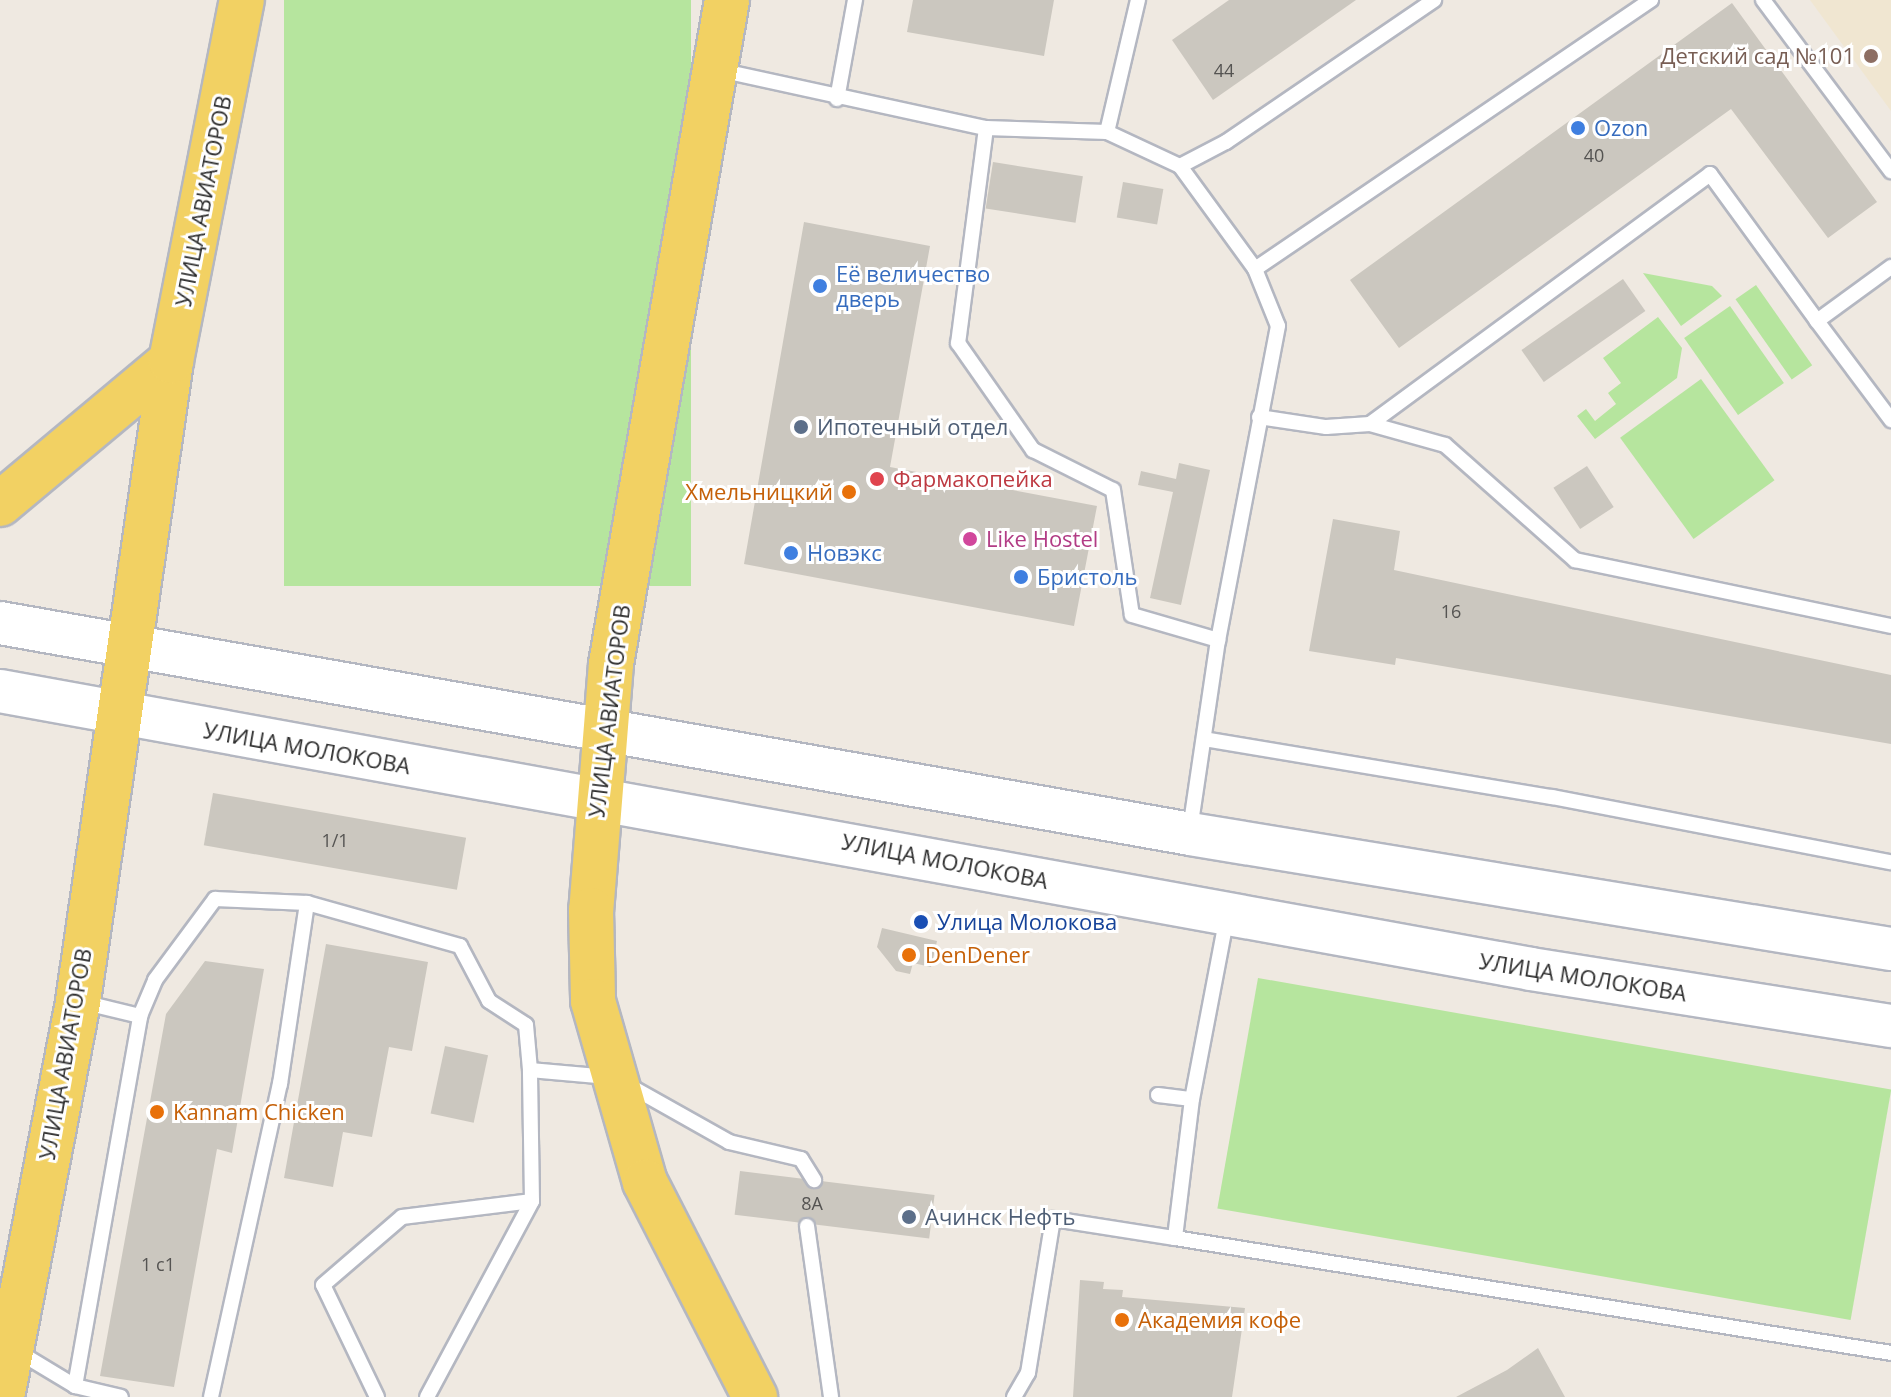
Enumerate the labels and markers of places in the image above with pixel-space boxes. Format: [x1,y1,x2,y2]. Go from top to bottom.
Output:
place label: Детский сад №101 [1660,43,1855,69]
marker: Детский сад №101 [1862,47,1880,65]
place label: Ozon [1594,115,1648,141]
marker: Ozon [1569,119,1587,137]
place label: Её величество дверь [836,260,990,312]
marker: Её величество дверь [811,277,829,295]
place label: Ипотечный отдел [817,414,1008,440]
marker: Ипотечный отдел [792,418,810,436]
place label: Фармакопейка [893,466,1053,492]
marker: Фармакопейка [868,470,886,488]
place label: Хмельницкий [685,479,833,505]
marker: Хмельницкий [840,483,858,501]
place label: Like Hostel [986,526,1098,552]
marker: Like Hostel [961,530,979,548]
place label: Новэкс [807,540,882,566]
marker: Новэкс [782,544,800,562]
place label: Бристоль [1037,564,1138,590]
marker: Бристоль [1012,568,1030,586]
place label: Улица Молокова [937,909,1117,935]
marker: Улица Молокова [912,913,930,931]
place label: DenDener [925,942,1030,968]
marker: DenDener [900,946,918,964]
place label: Kannam Chicken [173,1099,345,1125]
marker: Kannam Chicken [148,1103,166,1121]
place label: Ачинск Нефть [925,1204,1075,1230]
marker: Ачинск Нефть [900,1208,918,1226]
place label: Академия кофе [1138,1307,1301,1333]
marker: Академия кофе [1113,1311,1131,1329]

